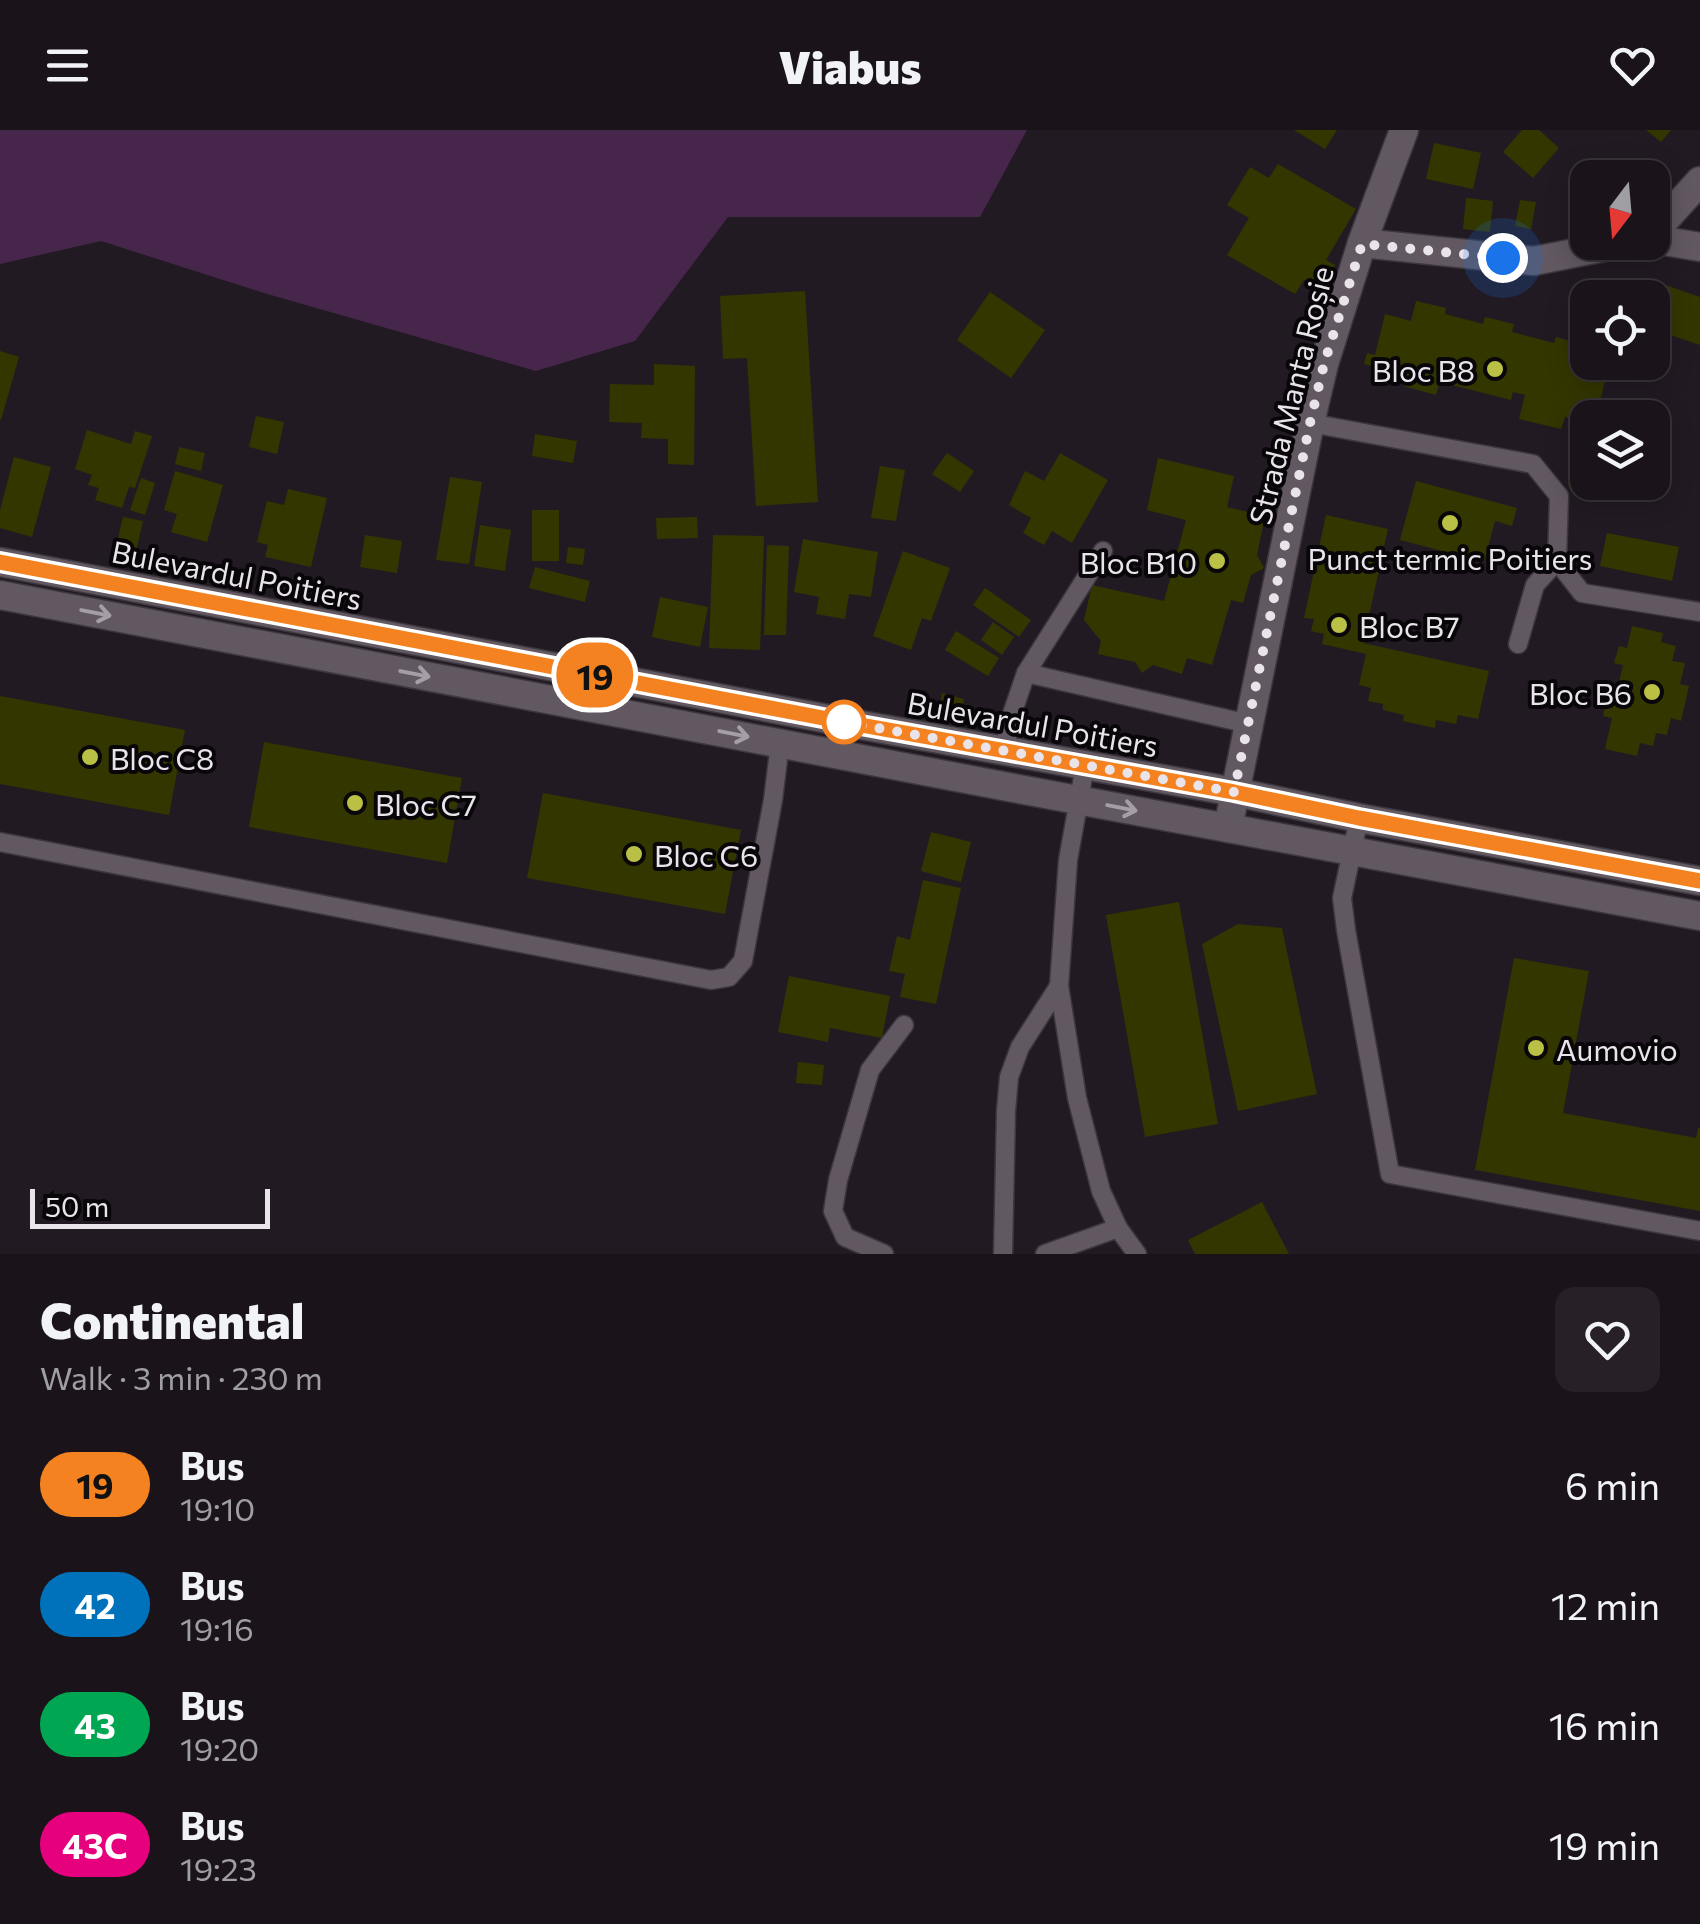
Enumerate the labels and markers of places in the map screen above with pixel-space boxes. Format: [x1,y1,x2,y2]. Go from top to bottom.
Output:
place label: Bloc B8 [1372,351,1475,388]
marker: Bloc B8 [1484,358,1506,380]
marker: Punct termic Poitiers [1439,512,1461,534]
place label: Punct termic Poitiers [1308,539,1592,576]
place label: Bloc B10 [1080,543,1197,580]
marker: Bloc B10 [1206,550,1228,572]
place label: Bloc B7 [1359,607,1460,644]
marker: Bloc B7 [1328,614,1350,636]
place label: Bloc B6 [1529,674,1632,711]
marker: Bloc B6 [1641,681,1663,703]
unlabelled marker [823,701,865,743]
place label: Bloc C8 [110,739,214,776]
marker: Bloc C8 [79,746,101,768]
place label: Bloc C7 [375,785,477,822]
marker: Bloc C7 [344,792,366,814]
place label: Bloc C6 [654,836,758,873]
marker: Bloc C6 [623,843,645,865]
place label: Aumovio [1556,1030,1678,1067]
marker: Aumovio [1525,1037,1547,1059]

